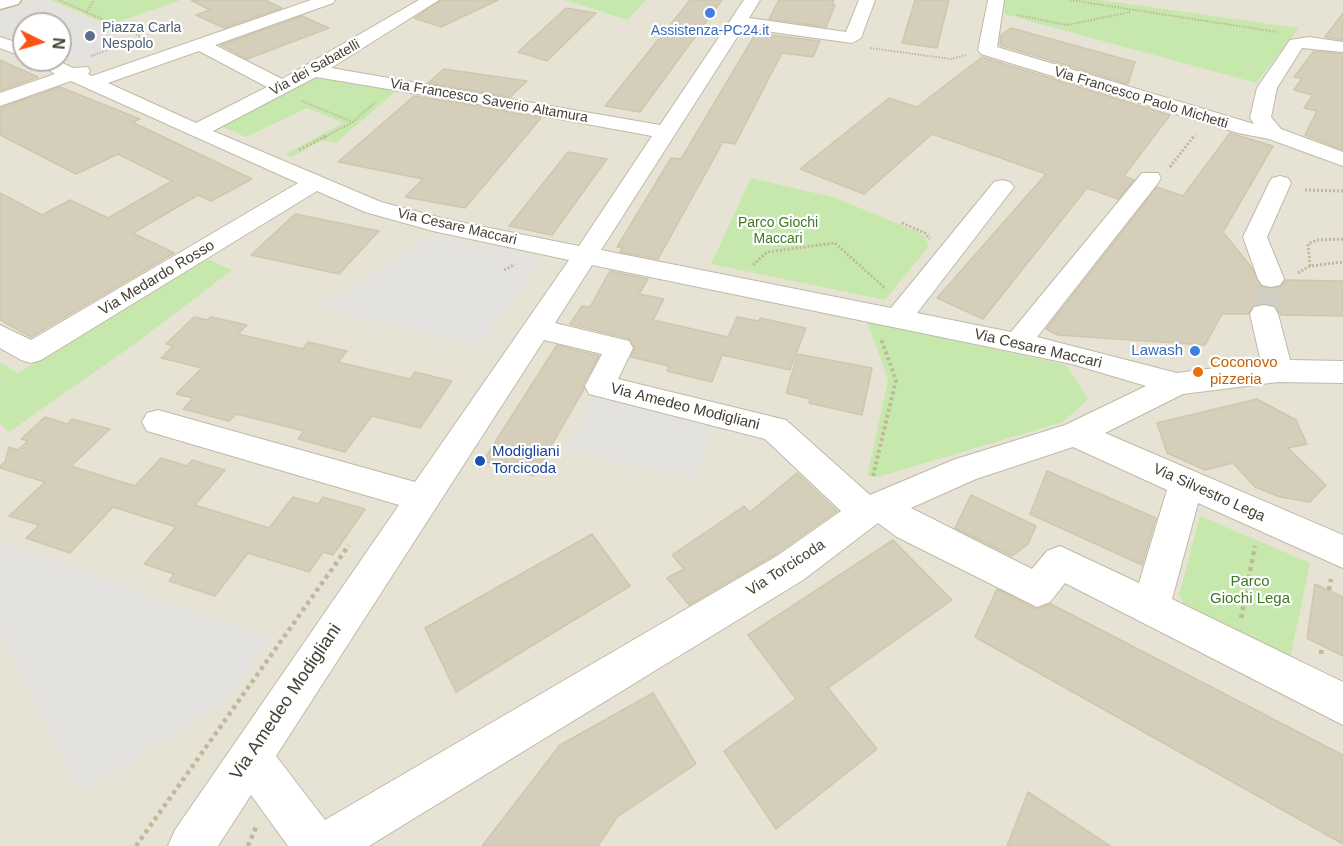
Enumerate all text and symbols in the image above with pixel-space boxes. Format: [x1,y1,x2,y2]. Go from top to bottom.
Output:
marker: Assistenza-PC24.it [703,6,717,20]
north arrow [12,12,72,72]
place label: Piazza Carla Nespolo [102,20,181,52]
place label: Assistenza-PC24.it [651,23,769,39]
marker: Piazza Carla Nespolo [83,29,97,43]
street label: Via dei Sabatelli [267,36,363,100]
text: N [49,37,67,50]
street label: Via Francesco Paolo Michetti [1052,64,1230,132]
street label: Via Francesco Saverio Altamura [389,75,589,127]
street label: Via Cesare Maccari [396,205,518,249]
park label: Parco Giochi Maccari [738,215,818,248]
street label: Via Medardo Rosso [96,236,218,320]
street label: Via Cesare Maccari [972,326,1104,372]
place label: Lawash [1131,342,1183,360]
marker: Lawash [1188,344,1202,358]
place label: Coconovo pizzeria [1210,354,1278,389]
marker: Coconovo pizzeria [1191,365,1205,379]
street label: Via Amedeo Modigliani [609,380,761,434]
place label: Modigliani Torcicoda [492,443,560,478]
marker: Modigliani Torcicoda [473,454,487,468]
street label: Via Silvestro Lega [1150,460,1268,526]
street label: Via Torcicoda [743,536,829,600]
park label: Parco Giochi Lega [1210,573,1290,608]
street label: Via Amedeo Modigliani [226,620,346,784]

